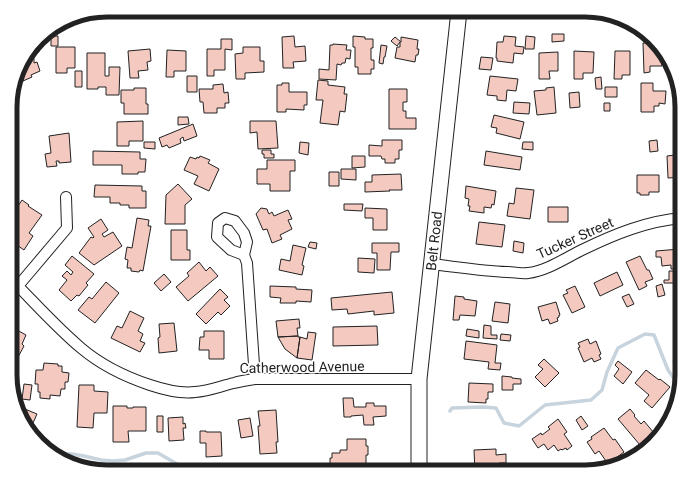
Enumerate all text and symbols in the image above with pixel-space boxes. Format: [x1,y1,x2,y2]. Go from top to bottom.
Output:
street label: Belt Road [423,210,445,272]
street label: Tucker Street [534,214,616,262]
street label: Catherwood Avenue [239,358,365,376]

